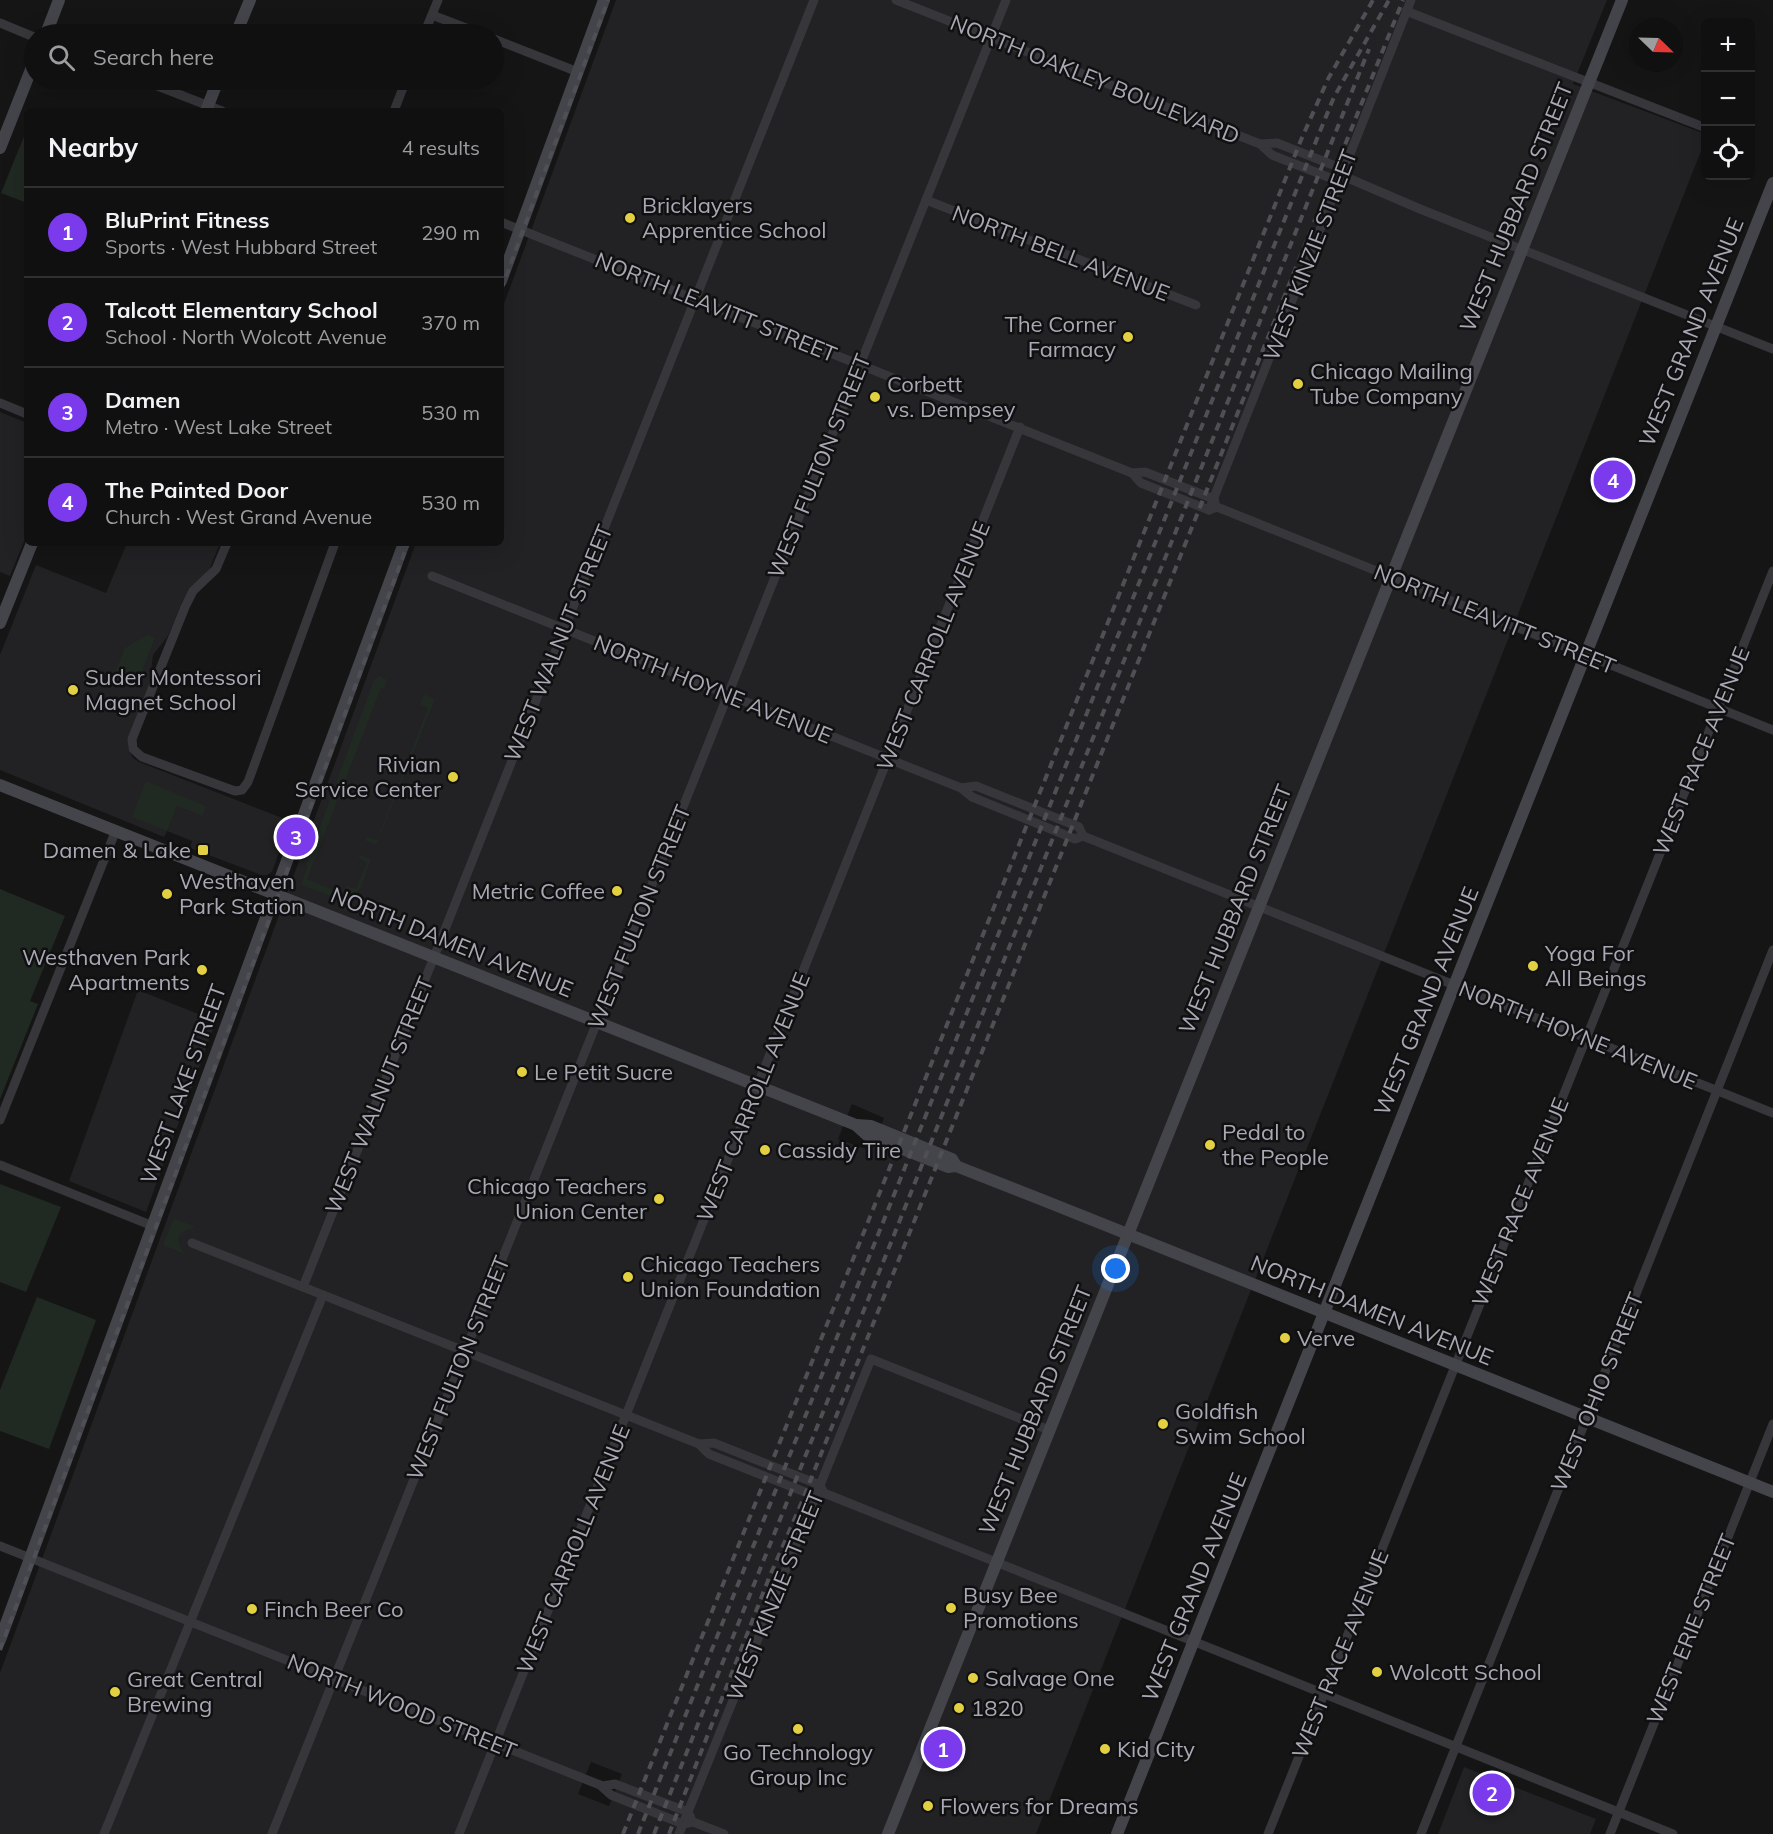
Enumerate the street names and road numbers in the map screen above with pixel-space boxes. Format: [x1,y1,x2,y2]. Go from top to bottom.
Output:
street label: NORTH OAKLEY BOULEVARD [946,8,1244,150]
street label: WEST HUBBARD STREET [1453,78,1579,336]
street label: WEST KINZIE STREET [1257,145,1363,365]
street label: NORTH BELL AVENUE [948,199,1174,307]
street label: WEST GRAND AVENUE [1632,214,1750,450]
street label: NORTH LEAVITT STREET [591,246,841,368]
street label: WEST FULTON STREET [761,350,877,582]
street label: WEST CARROLL AVENUE [870,517,996,775]
street label: WEST WALNUT STREET [498,520,618,766]
street label: NORTH LEAVITT STREET [1370,558,1620,680]
street label: NORTH HOYNE AVENUE [590,628,836,750]
street label: WEST RACE AVENUE [1646,642,1756,860]
street label: WEST HUBBARD STREET [1172,780,1298,1038]
street label: WEST FULTON STREET [581,801,697,1033]
street label: NORTH DAMEN AVENUE [327,880,577,1004]
street label: WEST GRAND AVENUE [1367,883,1485,1119]
street label: WEST CARROLL AVENUE [690,968,816,1226]
street label: WEST WALNUT STREET [319,972,439,1218]
street label: NORTH HOYNE AVENUE [1455,974,1701,1096]
street label: WEST LAKE STREET [134,980,232,1188]
street label: WEST RACE AVENUE [1465,1093,1575,1311]
street label: NORTH DAMEN AVENUE [1247,1248,1497,1372]
street label: WEST FULTON STREET [400,1252,516,1484]
street label: WEST HUBBARD STREET [972,1281,1098,1539]
street label: WEST OHIO STREET [1544,1288,1650,1496]
street label: WEST CARROLL AVENUE [510,1420,636,1678]
street label: WEST GRAND AVENUE [1135,1469,1253,1705]
street label: WEST KINZIE STREET [720,1487,830,1705]
street label: WEST ERIE STREET [1640,1530,1742,1728]
street label: WEST RACE AVENUE [1285,1545,1395,1763]
street label: NORTH WOOD STREET [283,1647,521,1765]

